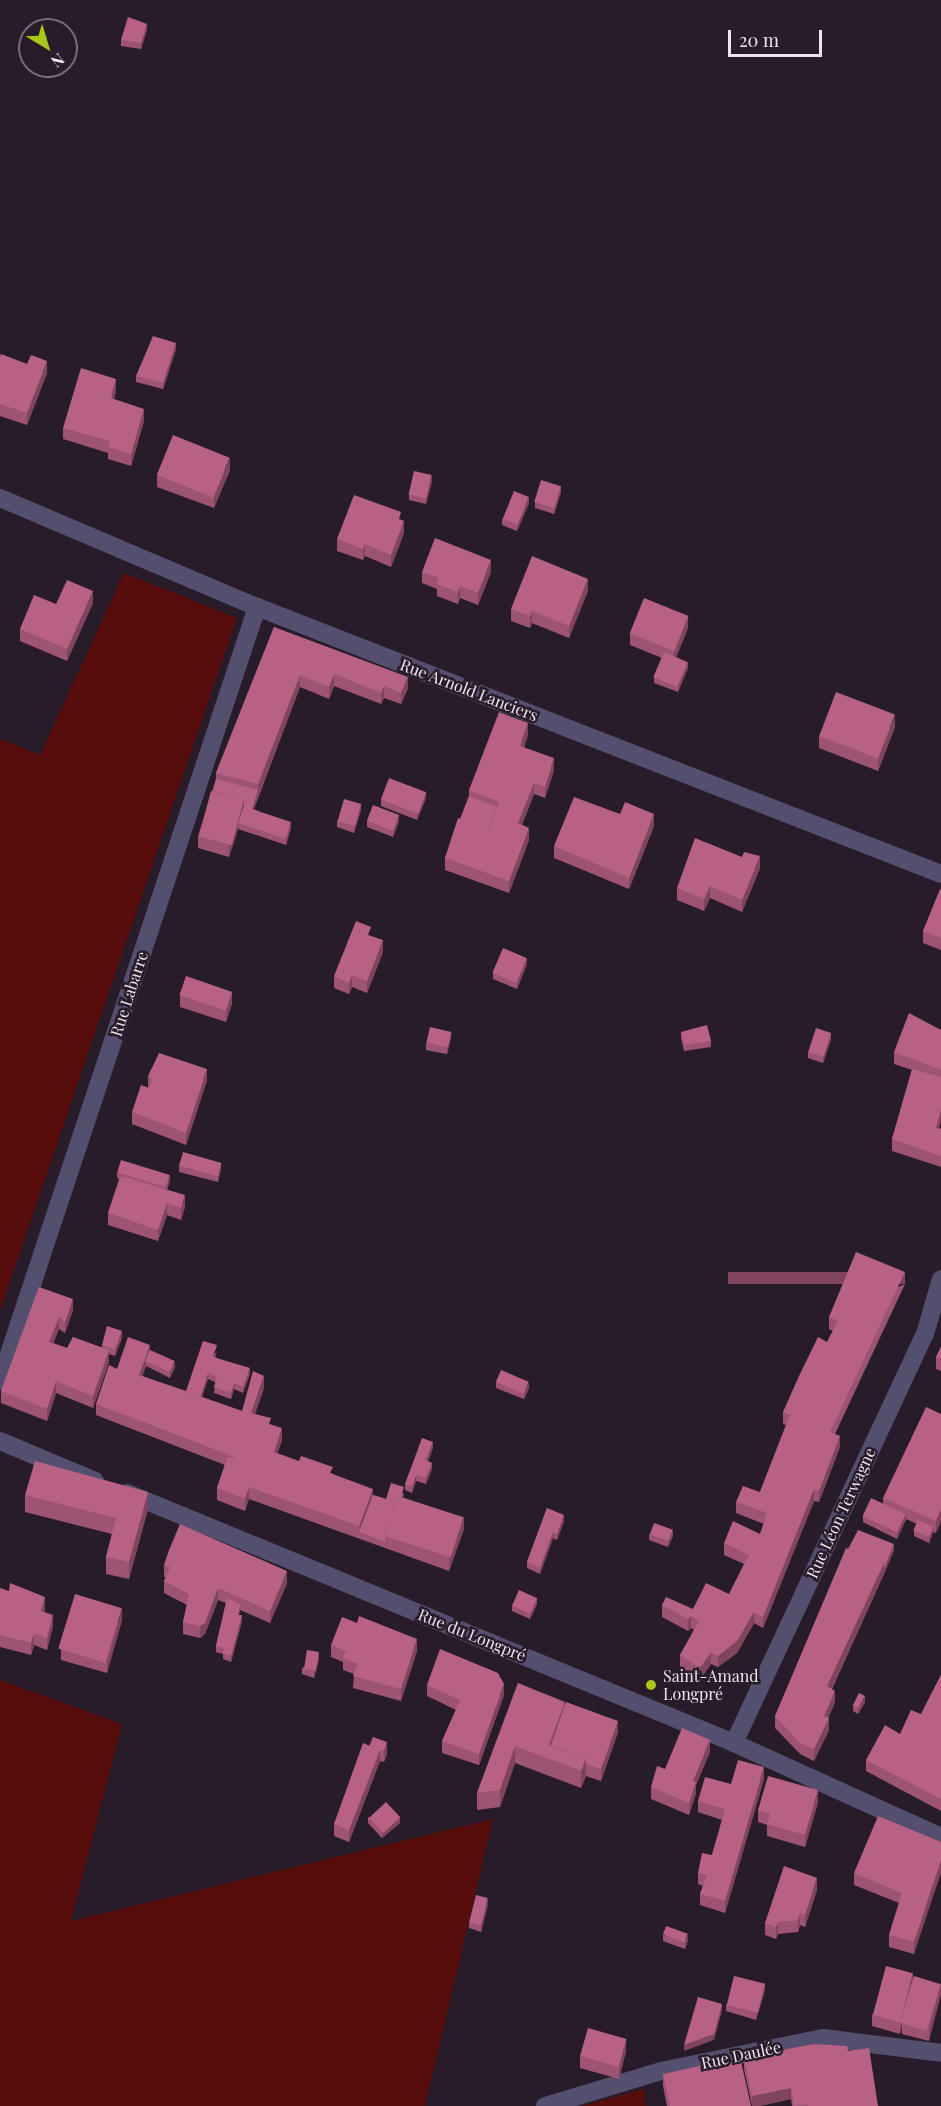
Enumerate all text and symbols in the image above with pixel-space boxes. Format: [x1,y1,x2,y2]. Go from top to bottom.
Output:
north arrow [18,18,78,78]
scale bar [731,18,826,56]
text: 20 m [739,28,779,52]
text: N [47,49,69,73]
street label: Rue Arnold Lanciers [397,655,541,725]
street label: Rue Labarre [106,949,152,1039]
street label: Rue Léon Terwagne [802,1444,880,1582]
street label: Rue du Longpré [415,1605,529,1665]
place label: Saint-Amand Longpré [663,1666,759,1704]
marker: Saint-Amand Longpré [644,1678,658,1692]
street label: Rue Daulée [699,2037,783,2073]

